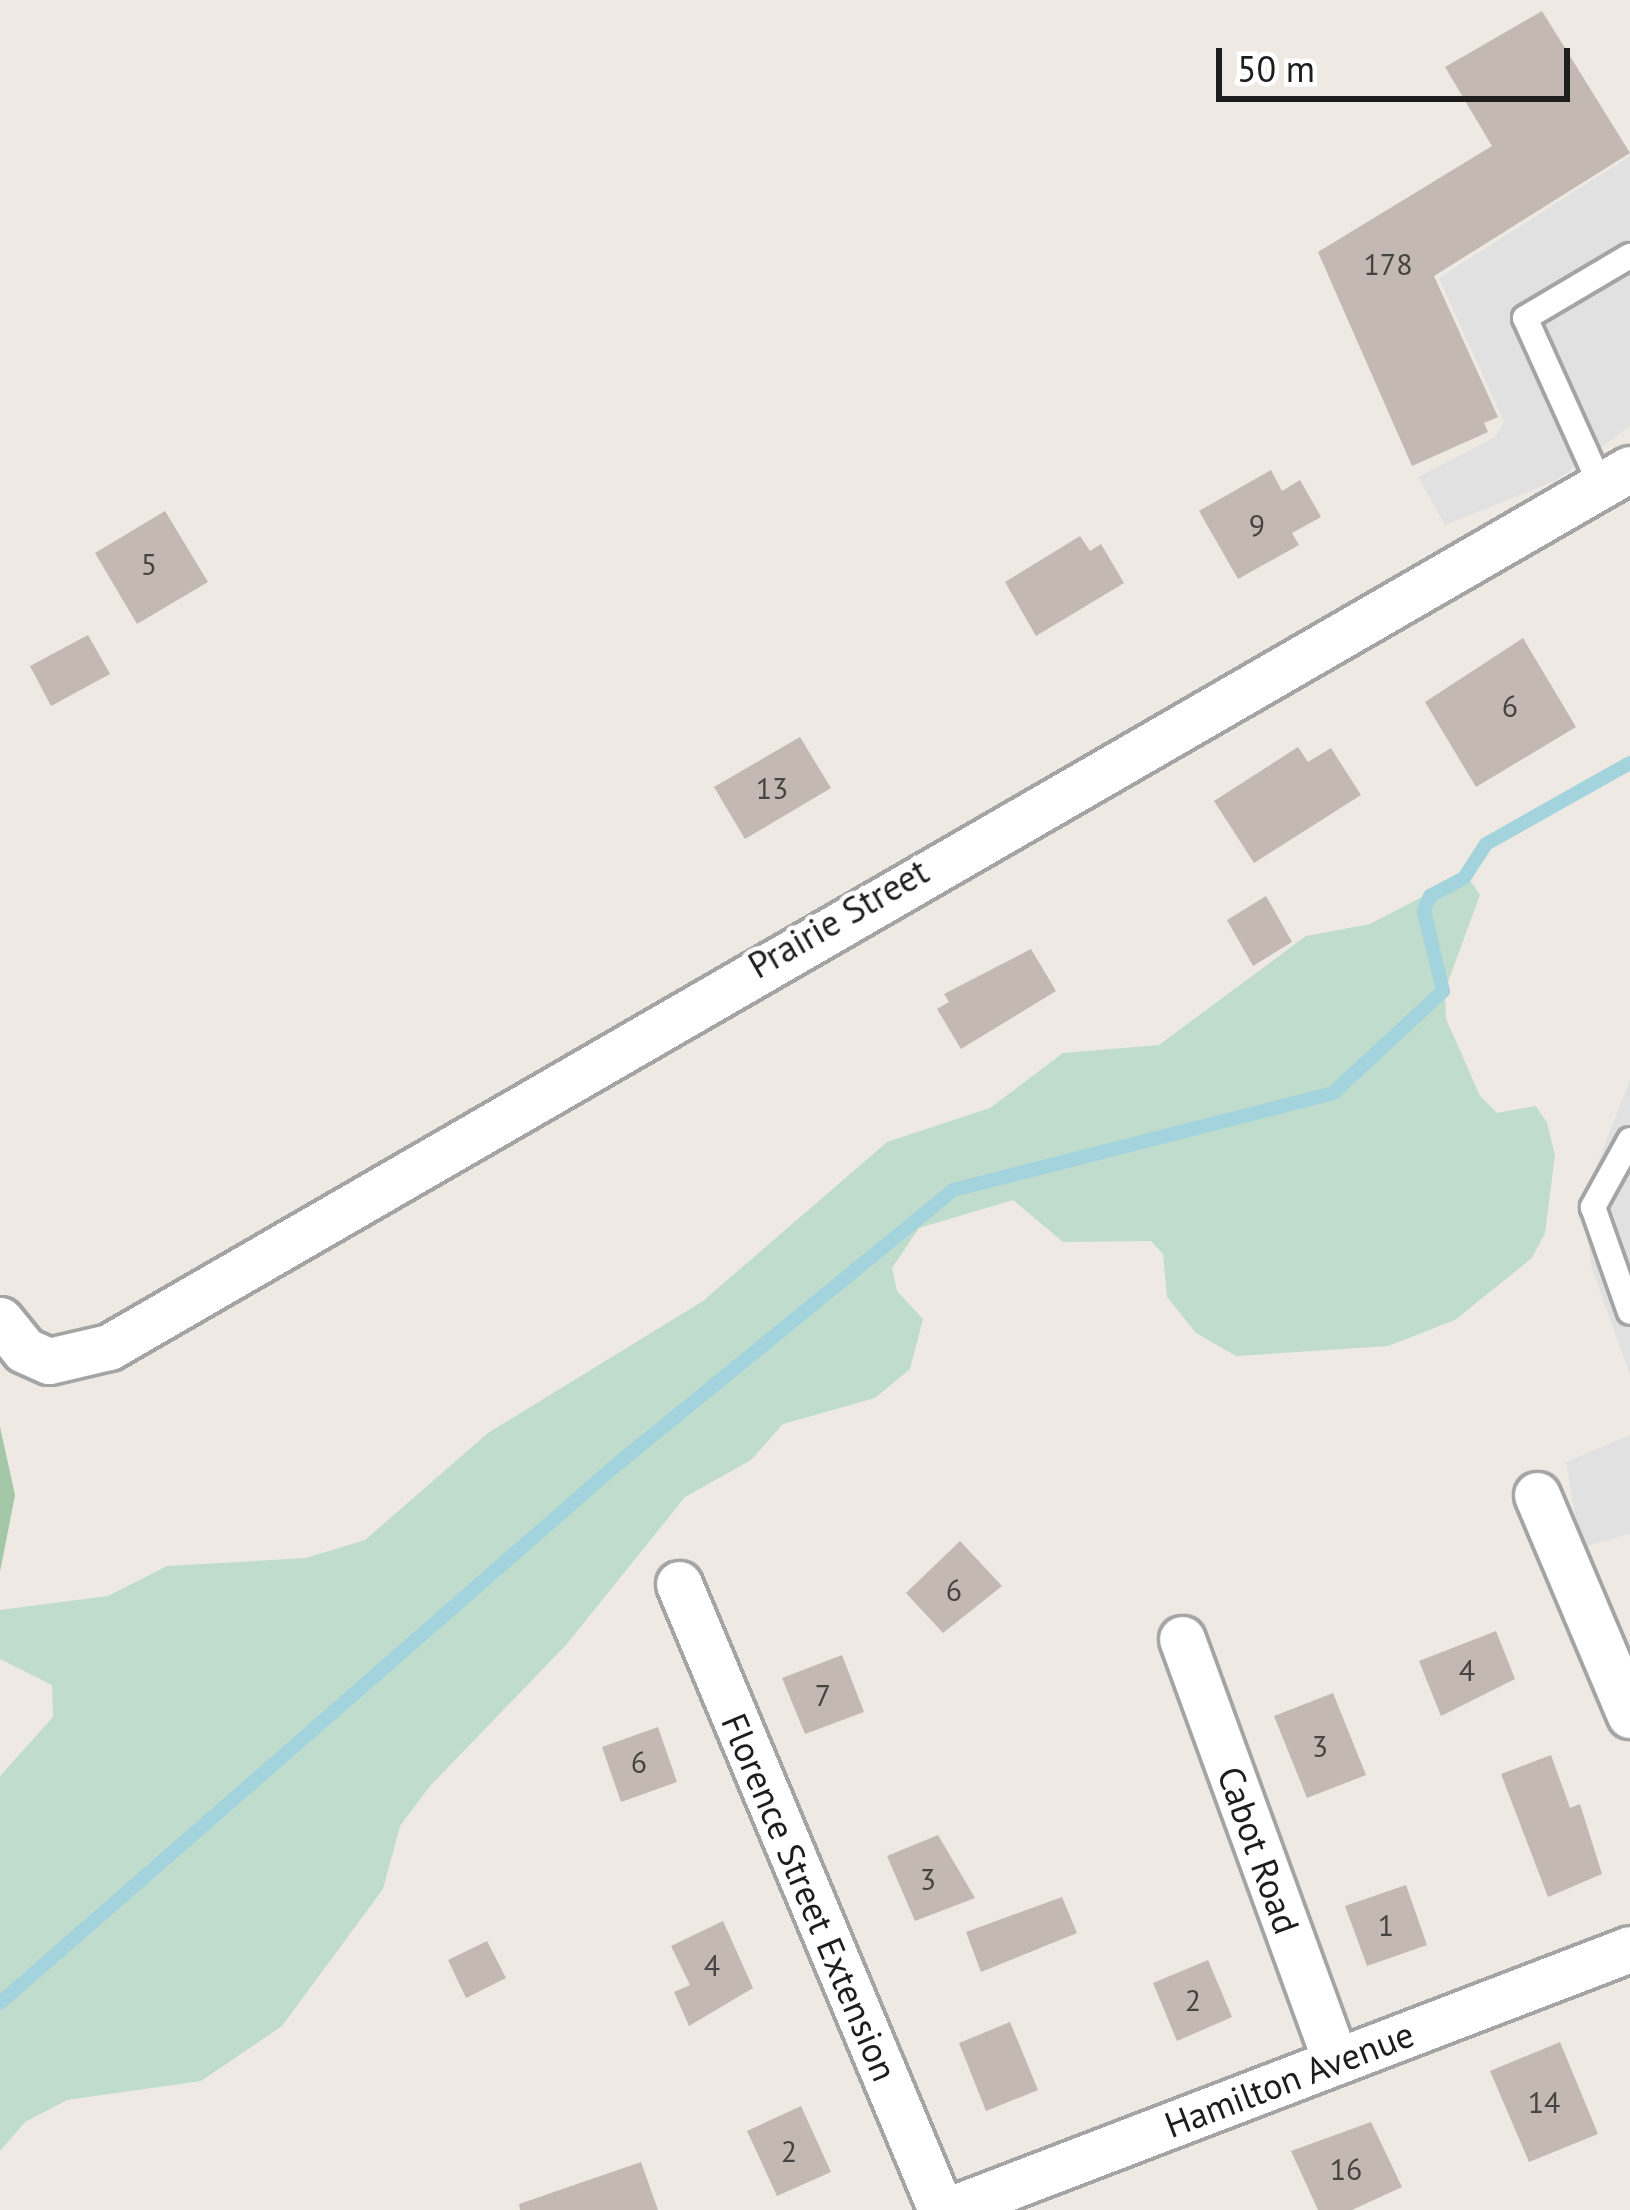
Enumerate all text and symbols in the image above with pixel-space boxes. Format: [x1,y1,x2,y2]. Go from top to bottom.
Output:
scale bar [1222,24,1576,98]
text: 50 m [1237,45,1315,92]
house number: 178 [1363,246,1413,282]
house number: 9 [1249,507,1265,543]
house number: 5 [141,546,157,582]
house number: 6 [1502,688,1518,724]
house number: 13 [756,770,788,806]
street label: Prairie Street [740,849,936,987]
house number: 6 [946,1572,962,1608]
house number: 4 [1459,1652,1475,1688]
house number: 7 [815,1677,831,1713]
street label: Florence Street Extension [713,1707,907,2087]
house number: 3 [1312,1728,1328,1764]
house number: 6 [631,1744,647,1780]
street label: Cabot Road [1209,1761,1309,1939]
house number: 3 [920,1861,936,1897]
house number: 1 [1378,1907,1394,1943]
house number: 4 [704,1947,720,1983]
house number: 2 [1185,1982,1201,2018]
street label: Hamilton Avenue [1158,2011,1420,2147]
house number: 14 [1528,2084,1560,2120]
house number: 2 [781,2133,797,2169]
house number: 16 [1330,2151,1362,2187]

